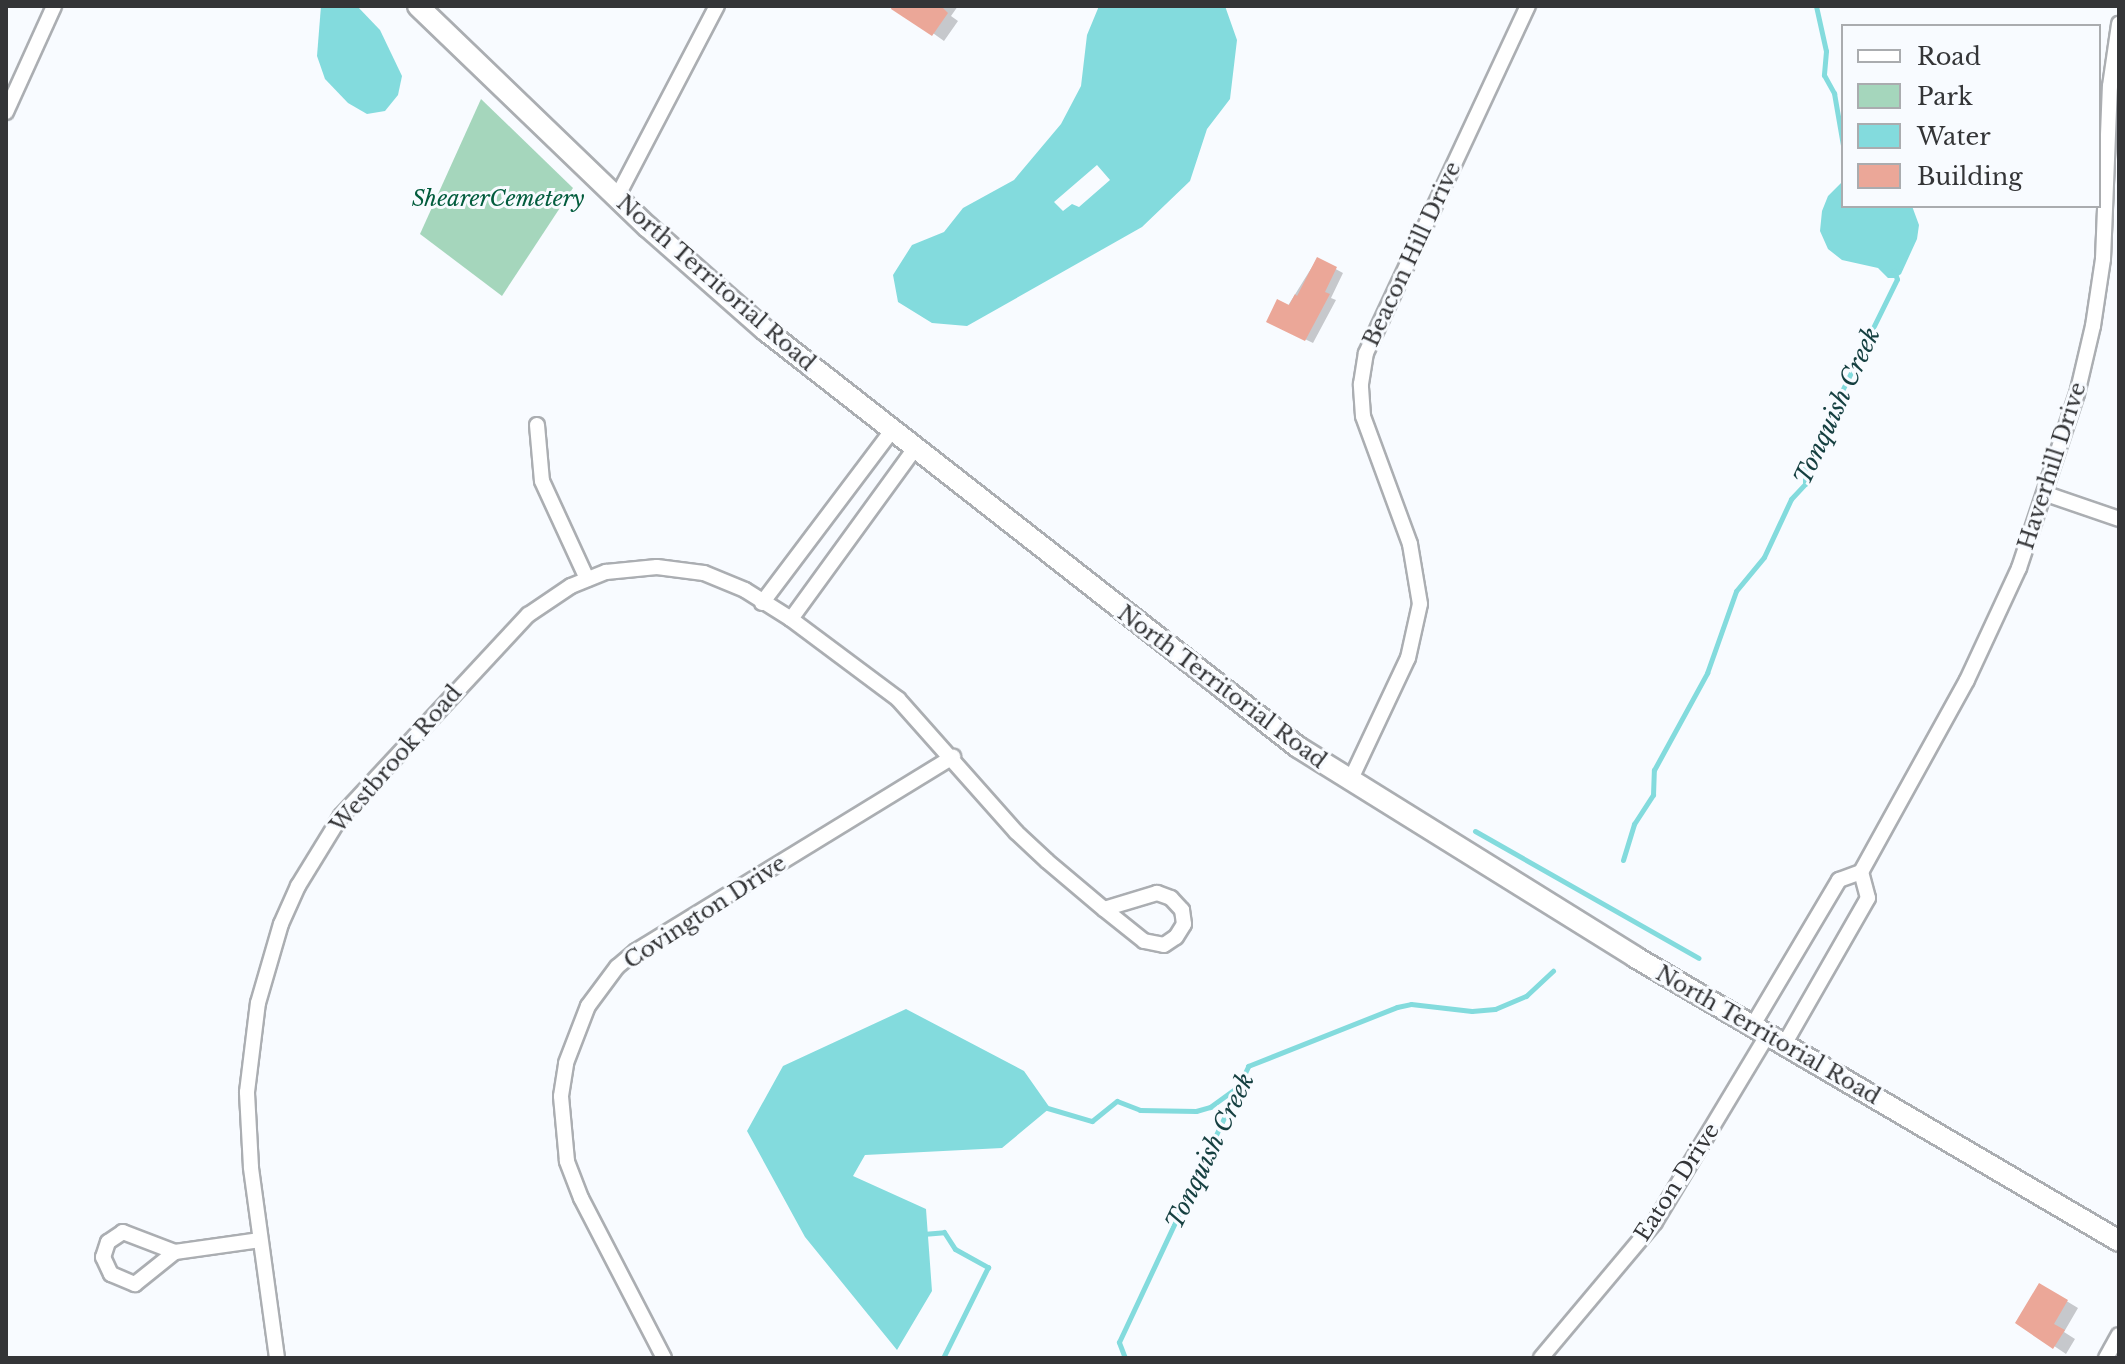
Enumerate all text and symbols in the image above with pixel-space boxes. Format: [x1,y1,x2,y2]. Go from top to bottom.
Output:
legend [1841,24,2101,208]
text: Road [1917,42,1981,71]
text: Park [1917,82,1973,111]
text: Water [1917,122,1991,151]
street label: Beacon Hill Drive [1358,157,1466,351]
text: Building [1917,162,2023,191]
park label: ShearerCemetery [412,186,584,212]
street label: North Territorial Road [611,189,821,377]
water label: Tonquish Creek [1788,322,1886,490]
street label: Haverhill Drive [2013,379,2091,553]
street label: North Territorial Road [1112,600,1332,774]
street label: Westbrook Road [325,680,467,838]
street label: Covington Drive [619,850,791,974]
street label: North Territorial Road [1651,960,1885,1110]
water label: Tonquish Creek [1160,1068,1260,1234]
street label: Eaton Drive [1629,1118,1725,1246]

